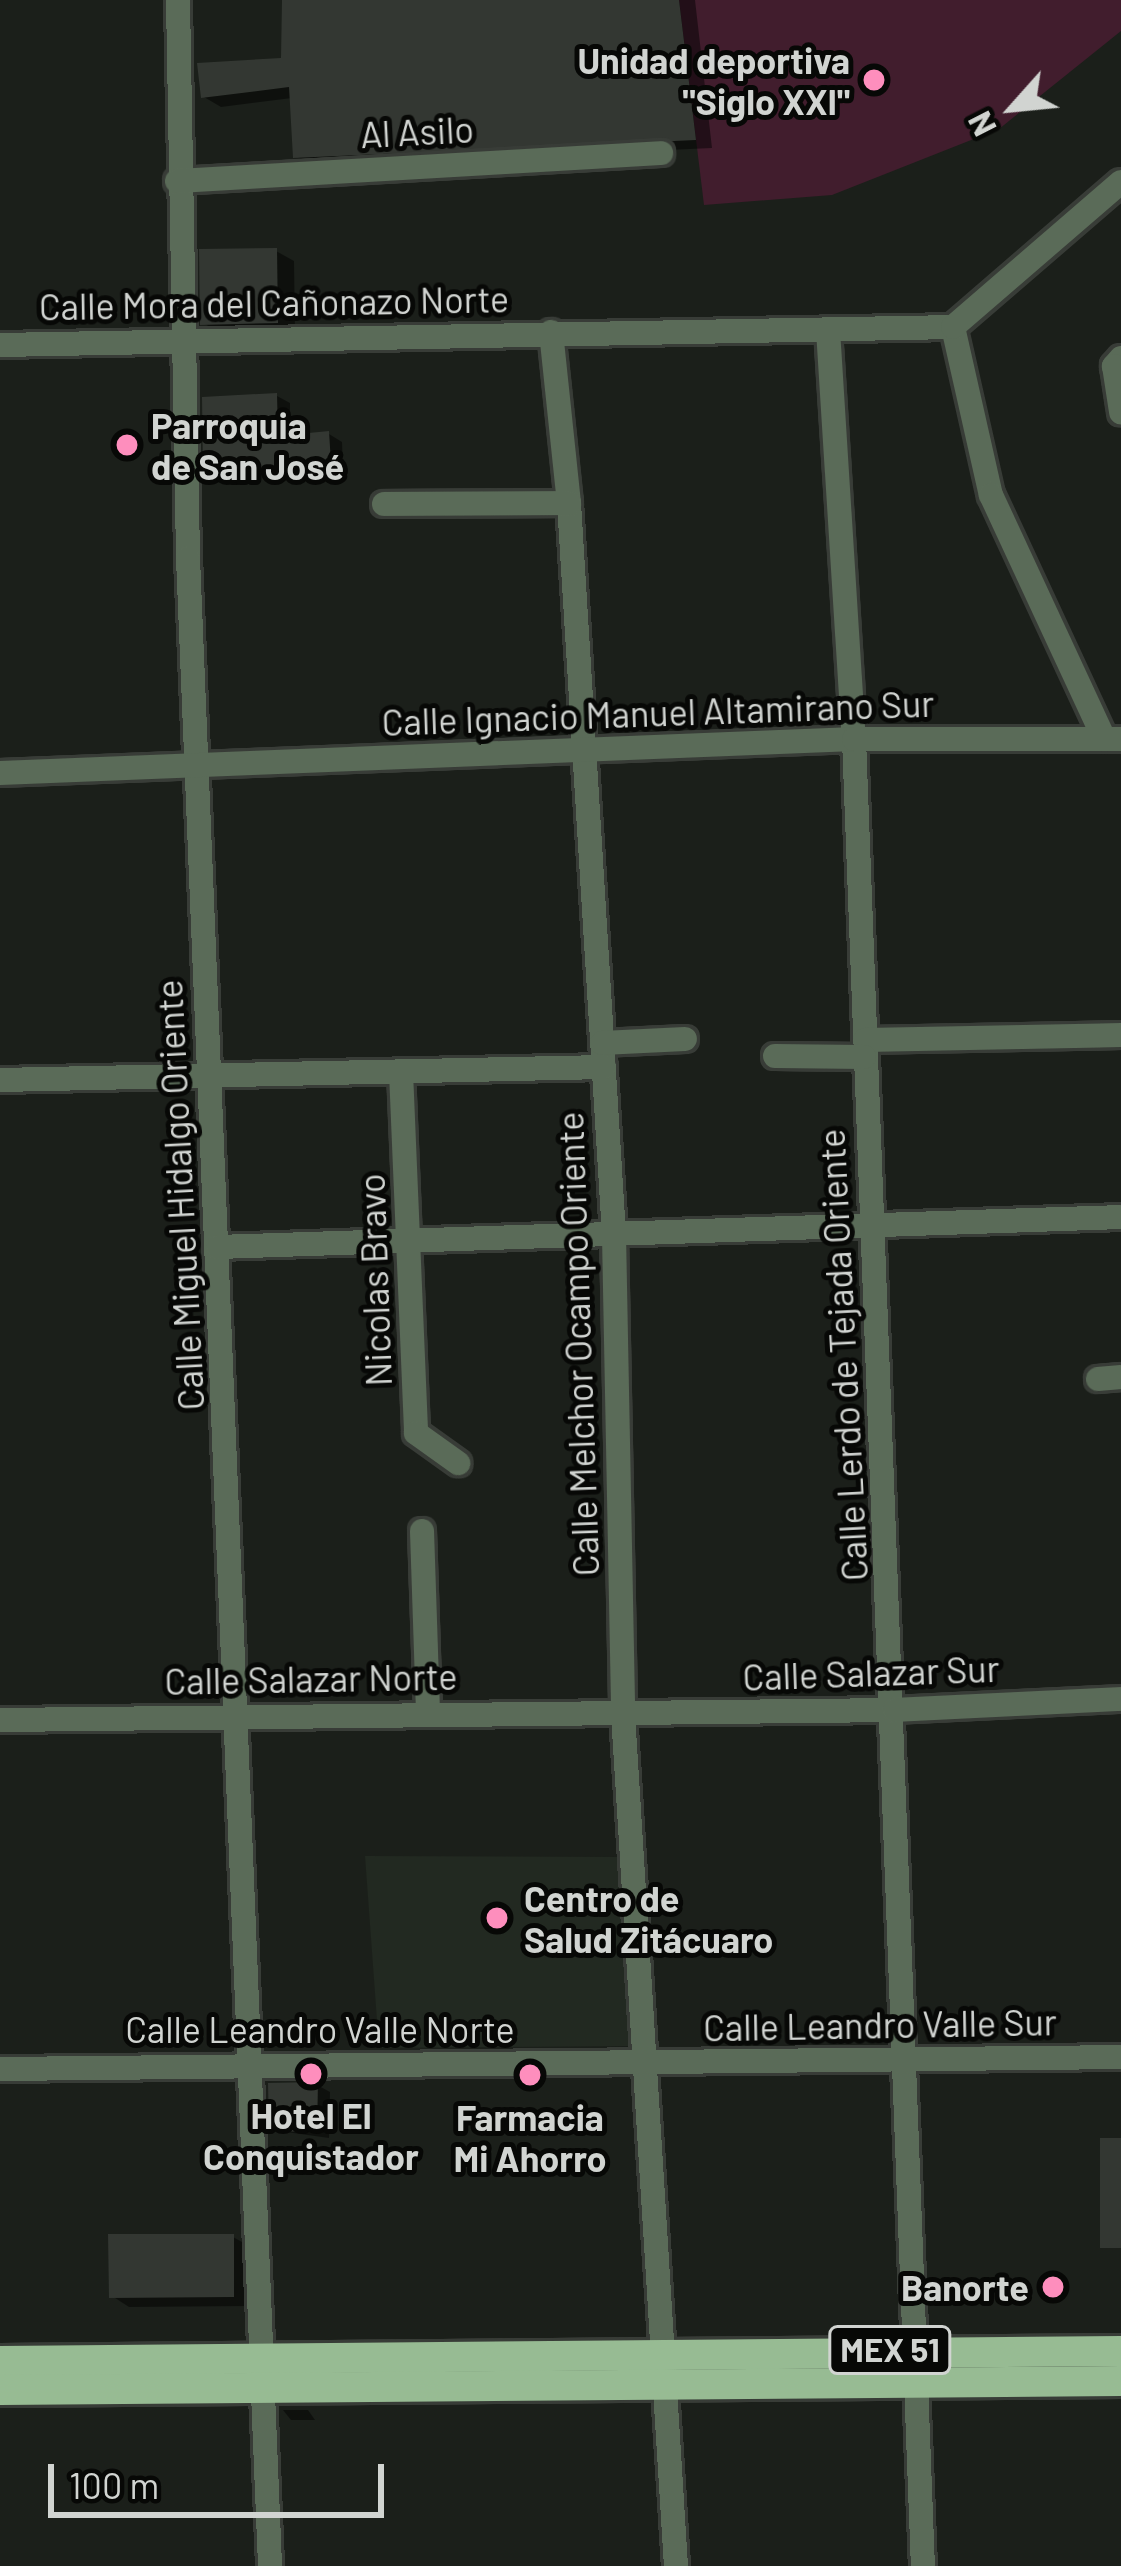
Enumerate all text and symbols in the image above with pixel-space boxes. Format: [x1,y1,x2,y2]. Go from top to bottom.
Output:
place label: Unidad deportiva "Siglo XXI" [577,37,850,122]
north arrow [953,48,1073,168]
marker: Unidad deportiva "Siglo XXI" [861,67,887,93]
text: N [958,105,1004,143]
street label: Al Asilo [359,106,475,156]
street label: Calle Mora del Cañonazo Norte [39,276,509,328]
place label: Parroquia de San José [151,402,344,487]
marker: Parroquia de San José [114,432,140,458]
street label: Calle Ignacio Manuel Altamirano Sur [381,681,935,743]
street label: Calle Miguel Hidalgo Oriente [146,979,212,1411]
street label: Calle Melchor Ocampo Oriente [547,1111,607,1577]
street label: Calle Lerdo de Tejada Oriente [809,1128,875,1582]
street label: Nicolas Bravo [349,1173,399,1387]
street label: Calle Salazar Sur [742,1646,1000,1698]
street label: Calle Salazar Norte [164,1654,458,1702]
place label: Centro de Salud Zitácuaro [524,1875,773,1960]
marker: Centro de Salud Zitácuaro [481,1902,513,1934]
street label: Calle Leandro Valle Sur [703,1999,1057,2049]
street label: Calle Leandro Valle Norte [125,2007,515,2051]
marker: Hotel El Conquistador [298,2061,324,2087]
marker: Farmacia Mi Ahorro [517,2062,543,2088]
place label: Hotel El Conquistador [203,2092,419,2177]
place label: Farmacia Mi Ahorro [453,2094,607,2179]
place label: Banorte [901,2265,1029,2309]
marker: Banorte [1040,2274,1066,2300]
road number: MEX 51 [827,2323,953,2377]
scale bar [54,2440,390,2514]
text: 100 m [69,2463,159,2506]

